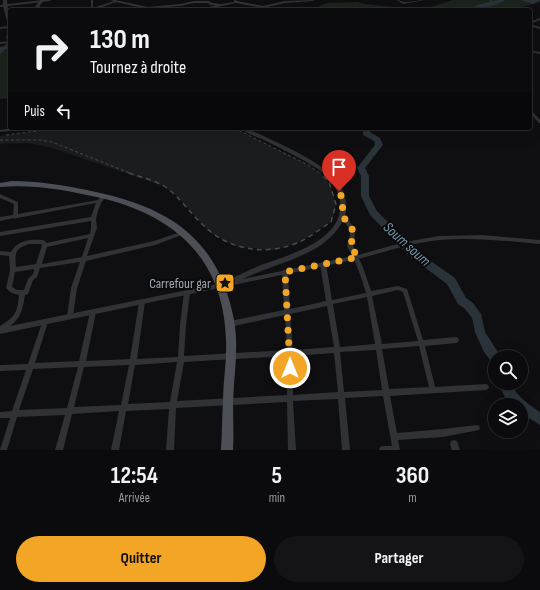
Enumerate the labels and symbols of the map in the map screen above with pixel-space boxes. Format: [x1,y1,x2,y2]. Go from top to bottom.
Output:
pin [322,150,356,191]
water label: Soum soum [379,218,435,271]
place icon: Carrefour gar [214,272,236,294]
place label: Carrefour gar [149,275,211,292]
position arrow [269,347,311,389]

